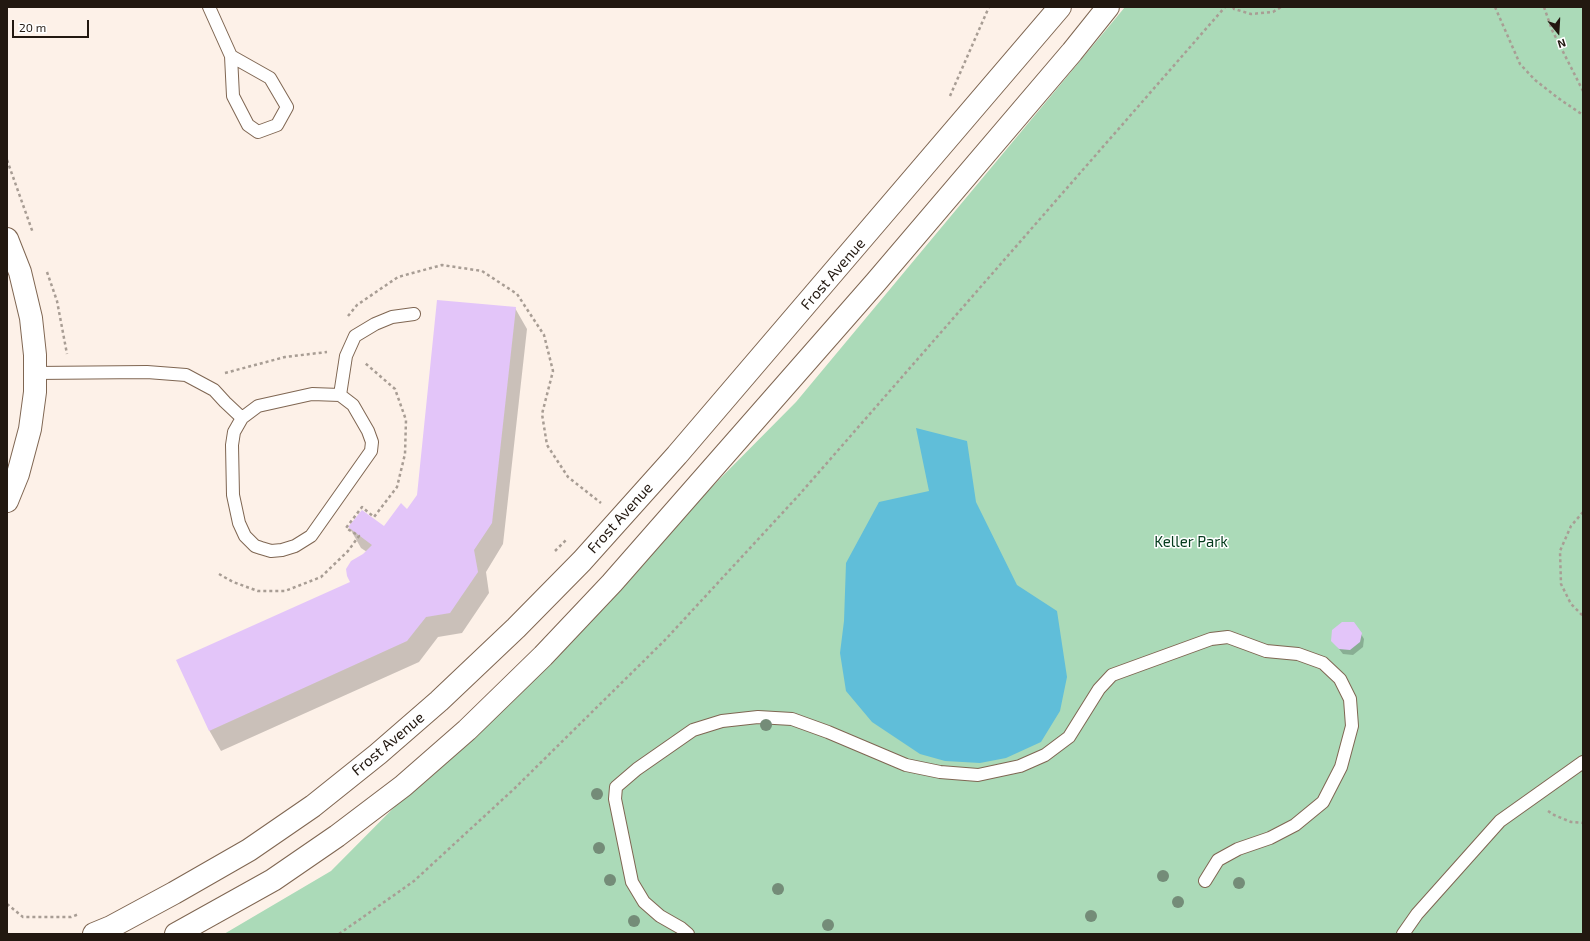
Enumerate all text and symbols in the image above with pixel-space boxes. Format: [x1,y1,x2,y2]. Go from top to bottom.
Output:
scale bar [14,12,91,38]
north arrow [1538,12,1578,52]
text: 20 m [19,20,46,34]
text: N [1556,36,1568,51]
street label: Frost Avenue [797,234,869,314]
street label: Frost Avenue [583,479,657,557]
park label: Keller Park [1154,533,1228,551]
street label: Frost Avenue [348,708,428,780]

